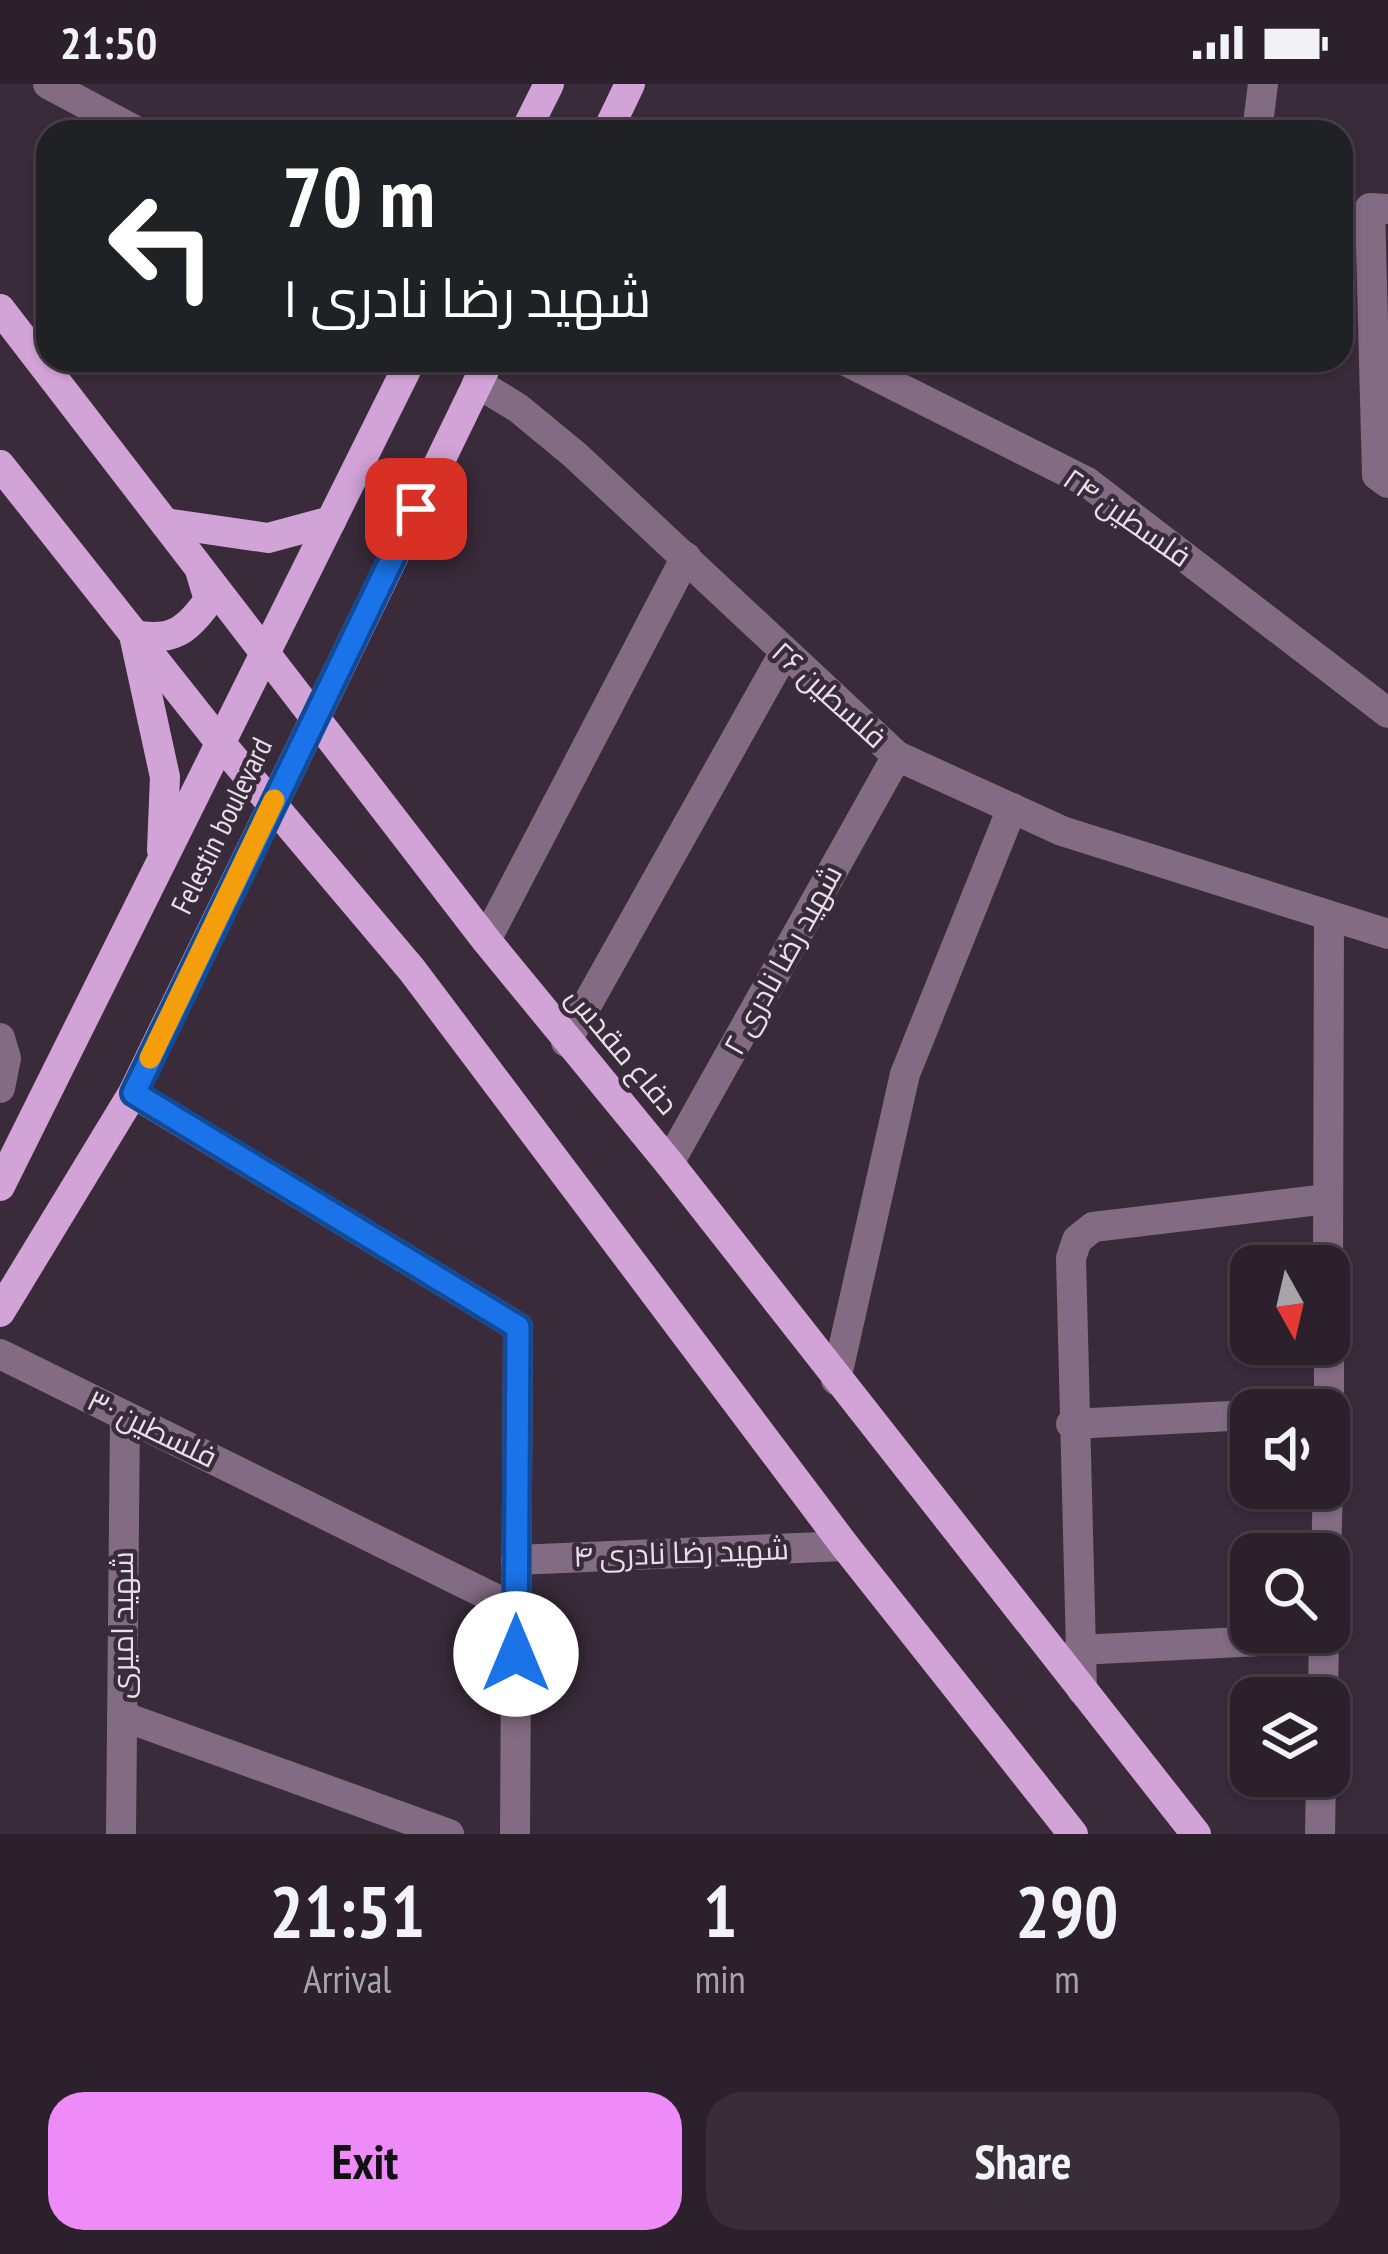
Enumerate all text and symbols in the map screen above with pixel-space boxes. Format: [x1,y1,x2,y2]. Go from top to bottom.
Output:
text: 21:50 [60,13,157,71]
text: 70 m [282,141,435,250]
icon: left [84,168,240,324]
text: شهید رضا نادری ۱ [282,262,652,332]
pin [365,458,467,560]
street label: فلسطین ۲۴ [1056,458,1199,575]
icon: arrive [383,476,449,542]
street label: فلسطین ۲۶ [764,632,896,756]
street label: Felestin boulevard [161,731,280,920]
street label: شهید رضا نادری ۲ [713,857,850,1061]
street label: دفاع مقدس [557,978,688,1123]
north arrow [1230,1245,1350,1365]
map controls [1230,1245,1350,1797]
street label: فلسطین ۳۰ [81,1380,224,1476]
button: sound [1230,1389,1350,1509]
street label: شهید رضا نادری ۴ [572,1528,790,1575]
button: search [1230,1533,1350,1653]
street label: شهید امیری [102,1551,141,1699]
position arrow [453,1591,579,1717]
button: layers [1230,1677,1350,1797]
text: 21:51 [270,1864,425,1957]
text: 1 [703,1864,737,1957]
text: 290 [1015,1864,1118,1957]
text: Arrival [303,1953,391,2004]
text: min [695,1953,746,2004]
text: m [1054,1953,1080,2004]
button: Exit [48,2092,682,2230]
button: Share [706,2092,1340,2230]

